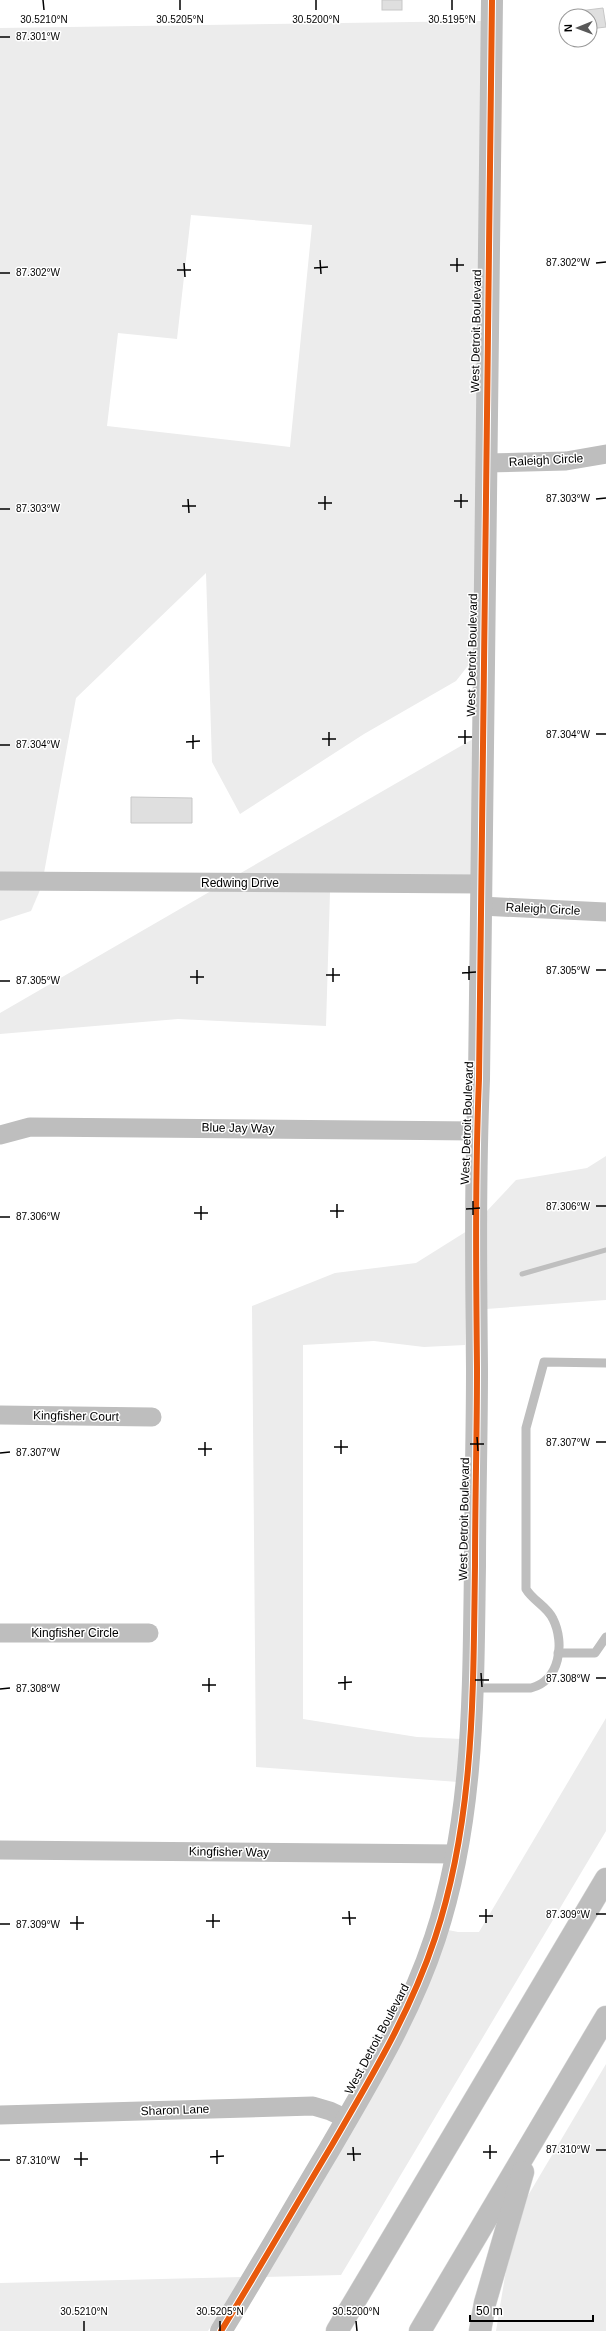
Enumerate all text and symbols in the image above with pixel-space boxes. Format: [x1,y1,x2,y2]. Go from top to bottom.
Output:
north arrow [558,8,598,48]
text: 30.5210°N [20,14,68,25]
text: 30.5205°N [156,14,204,25]
text: 30.5200°N [292,14,340,25]
text: 30.5195°N [428,14,476,25]
text: N [562,24,574,32]
text: 87.301°W [16,31,61,42]
text: 87.302°W [546,257,591,268]
text: 87.302°W [16,267,61,278]
street label: West Detroit Boulevard [468,269,484,393]
street label: Raleigh Circle [508,451,584,469]
text: 87.303°W [546,493,591,504]
text: 87.303°W [16,503,61,514]
street label: West Detroit Boulevard [464,593,480,717]
text: 87.304°W [546,729,591,740]
text: 87.304°W [16,739,61,750]
street label: Redwing Drive [201,876,279,890]
street label: Raleigh Circle [505,900,581,918]
text: 87.305°W [546,965,591,976]
text: 87.305°W [16,975,61,986]
street label: West Detroit Boulevard [458,1061,476,1185]
street label: Blue Jay Way [201,1120,275,1136]
text: 87.306°W [546,1201,591,1212]
text: 87.306°W [16,1211,61,1222]
street label: Kingfisher Court [33,1408,120,1424]
text: 87.307°W [546,1437,591,1448]
text: 87.307°W [16,1447,61,1458]
street label: West Detroit Boulevard [456,1457,472,1581]
street label: Kingfisher Circle [31,1626,119,1640]
text: 87.308°W [546,1673,591,1684]
text: 87.308°W [16,1683,61,1694]
street label: Kingfisher Way [189,1844,269,1860]
text: 87.309°W [546,1909,591,1920]
text: 87.309°W [16,1919,61,1930]
street label: West Detroit Boulevard [342,1981,412,2097]
street label: Sharon Lane [140,2102,210,2118]
text: 87.310°W [546,2144,591,2155]
text: 87.310°W [16,2155,61,2166]
scale bar [470,2297,593,2323]
text: 50 m [476,2304,503,2318]
text: 30.5210°N [60,2306,108,2317]
text: 30.5205°N [196,2306,244,2317]
text: 30.5200°N [332,2306,380,2317]

